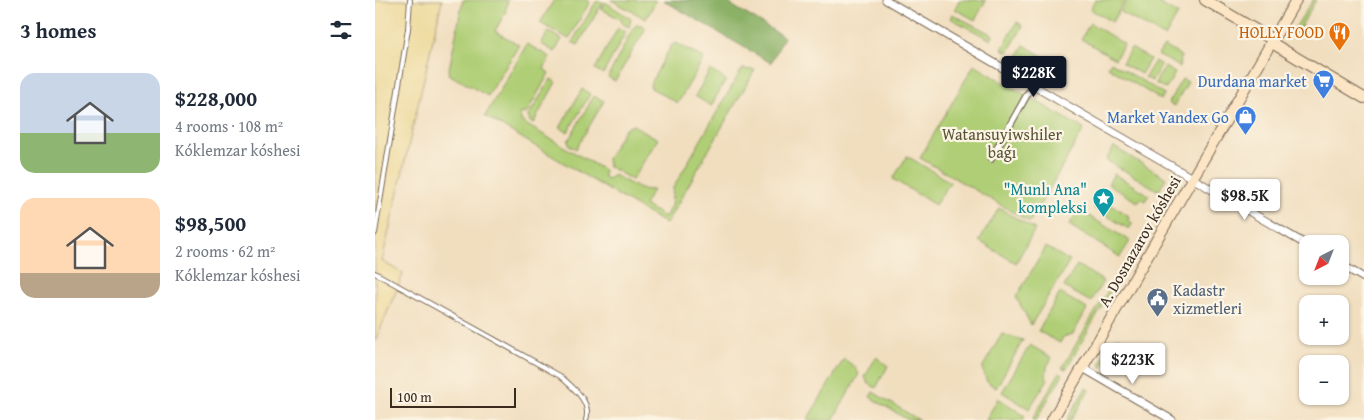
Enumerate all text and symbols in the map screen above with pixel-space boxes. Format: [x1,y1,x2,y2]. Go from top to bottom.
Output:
text: 3 homes [20,15,96,46]
icon: filters [327,16,355,44]
place label: HOLLY FOOD [1239,20,1324,44]
restaurant icon: HOLLY FOOD [1328,20,1352,51]
pin: $228K [999,56,1069,98]
text: $228K [1012,60,1056,84]
place label: Durdana market [1198,69,1307,93]
supermarket icon: Durdana market [1311,69,1335,100]
text: $228,000 [175,83,257,114]
icon: home [60,93,120,153]
place label: Market Yandex Go [1107,105,1229,129]
shop icon: Market Yandex Go [1233,105,1257,136]
text: 4 rooms · 108 m² [175,114,283,138]
park label: Watansuyiwshiler baǵı [942,122,1062,164]
text: Kóklemzar kóshesi [175,138,300,162]
street label: A. Dosnazarov kóshesi [1092,170,1187,311]
place label: "Munlı Ana" kompleksi [1003,177,1088,219]
pin: $98.5K [1204,178,1286,221]
text: $98.5K [1221,183,1269,207]
place icon: "Munlı Ana" kompleksi [1091,186,1115,217]
text: $98,500 [175,208,246,239]
icon: home [60,218,120,278]
north arrow [1299,235,1349,285]
map controls [1299,235,1349,405]
text: 2 rooms · 62 m² [175,239,275,263]
text: Kóklemzar kóshesi [175,263,300,287]
place label: Kadastr xizmetleri [1173,278,1242,320]
public building icon: Kadastr xizmetleri [1145,287,1169,318]
button: + [1299,295,1349,345]
pin: $223K [1098,342,1168,385]
text: $223K [1111,347,1155,371]
button: − [1299,355,1349,405]
scale bar [390,385,516,408]
text: 100 m [397,387,432,407]

